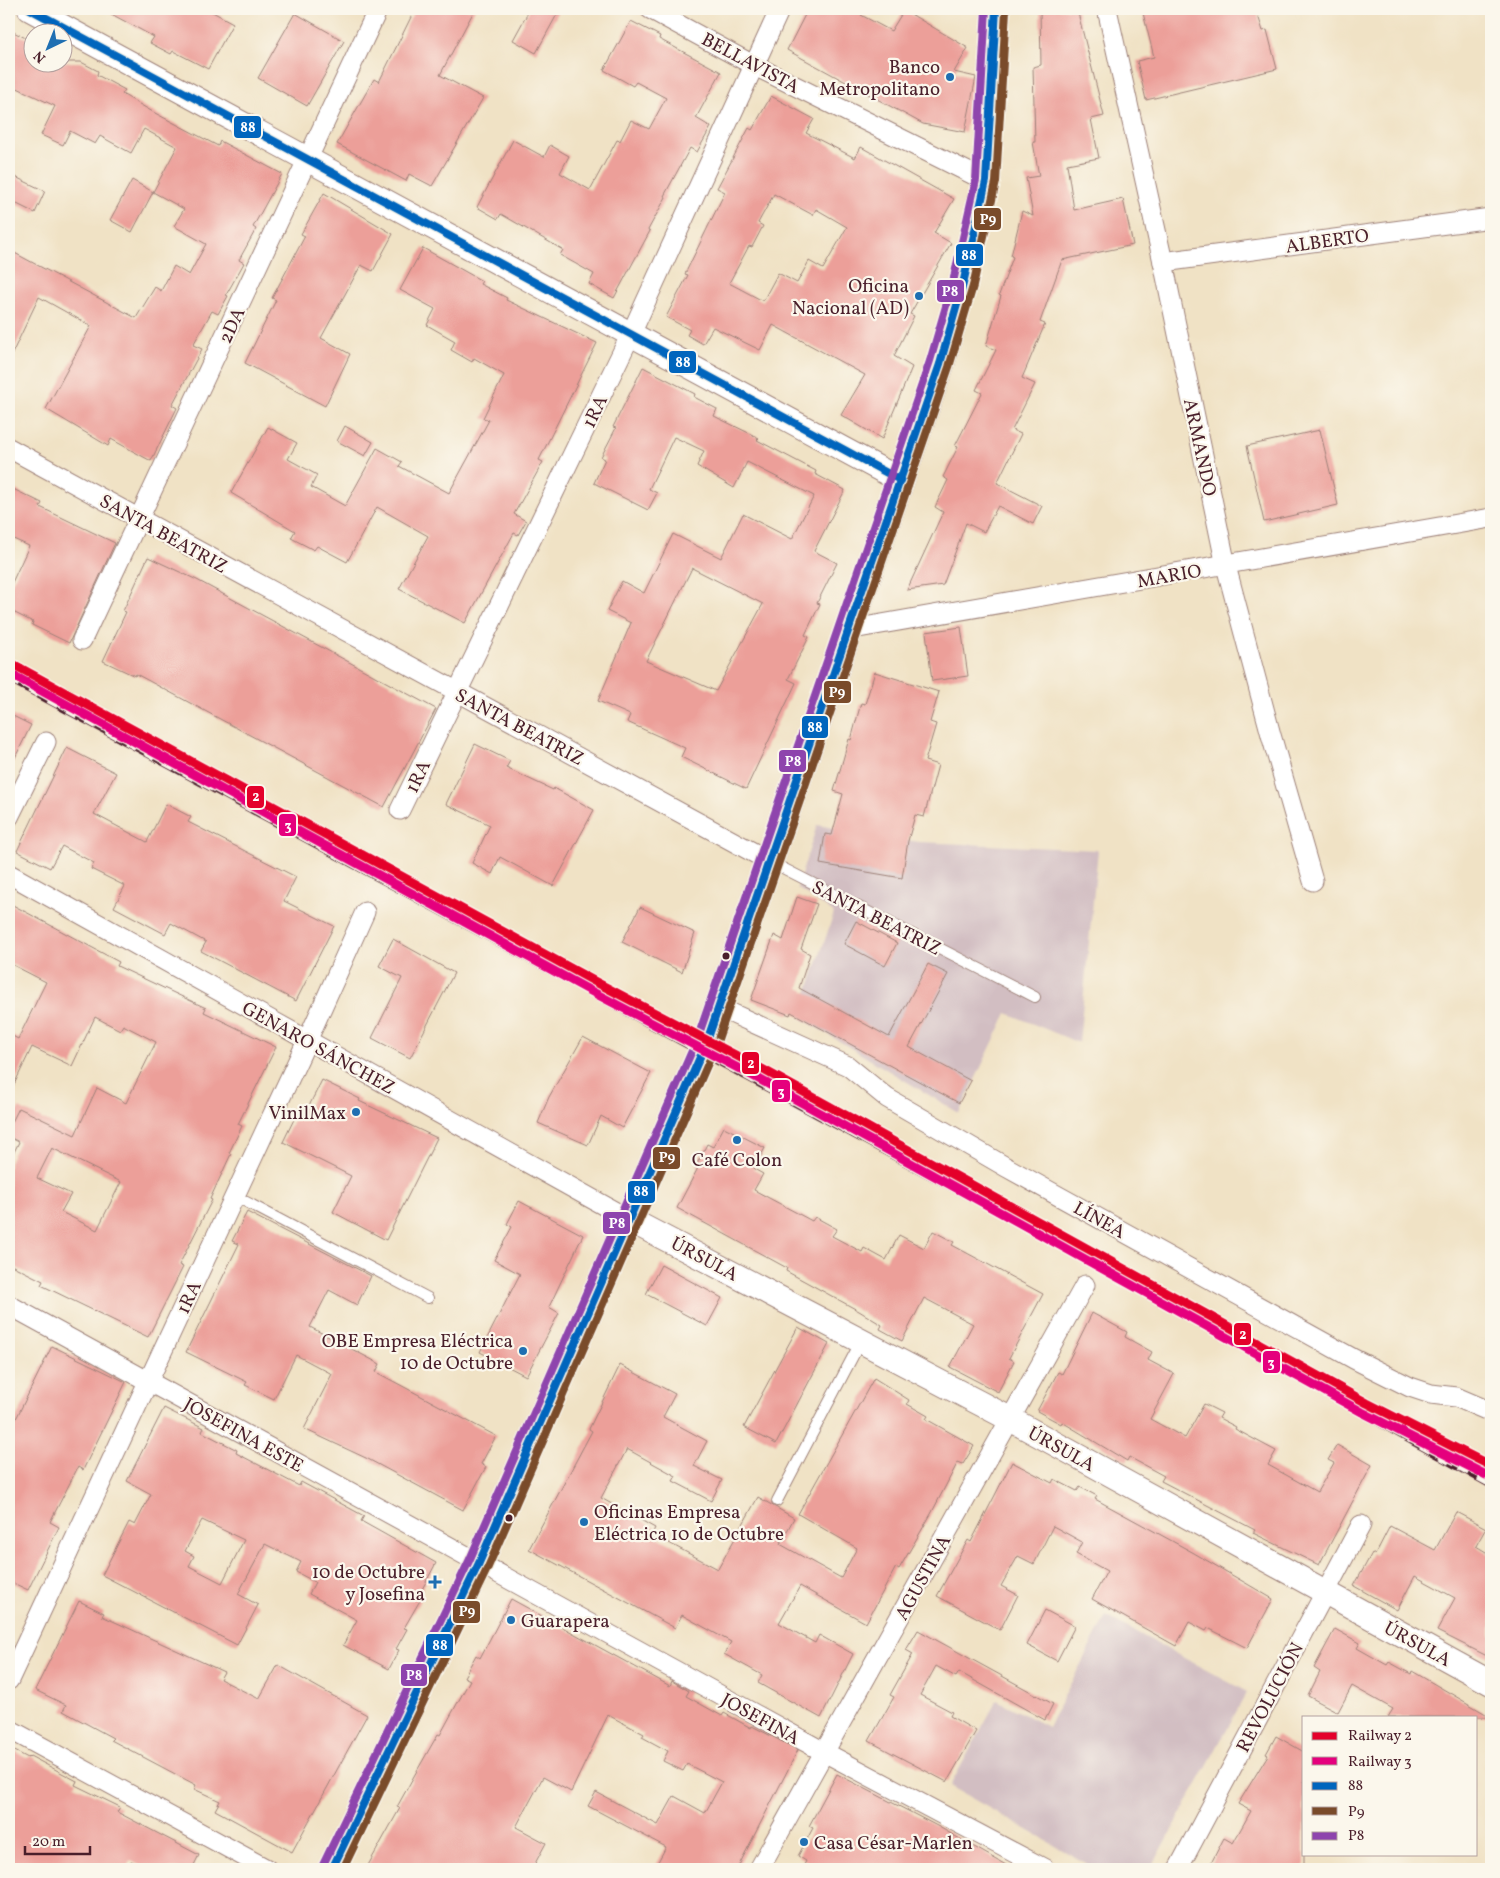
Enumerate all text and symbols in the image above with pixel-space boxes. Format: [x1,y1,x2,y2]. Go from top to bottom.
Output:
north arrow [22,22,72,72]
street label: BELLAVISTA [696,27,804,101]
text: N [30,46,50,67]
place label: Banco Metropolitano [819,55,940,103]
marker: Banco Metropolitano [944,71,956,83]
line badge: 88 [233,115,262,139]
text: 88 [240,119,256,138]
line badge: P9 [973,207,1002,231]
text: P9 [980,211,997,230]
street label: ALBERTO [1284,223,1371,261]
line badge: 88 [955,243,984,267]
text: 88 [961,247,977,266]
place label: Oficina Nacional (AD) [792,274,909,322]
line badge: P8 [936,279,965,303]
text: P8 [942,283,958,302]
marker: Oficina Nacional (AD) [913,290,925,302]
street label: 2DA [213,304,252,348]
line badge: 88 [668,350,697,374]
text: 88 [675,354,691,373]
street label: 1RA [577,391,615,433]
street label: ARMANDO [1176,396,1222,499]
street label: SANTA BEATRIZ [94,489,232,581]
street label: MARIO [1135,559,1204,595]
line badge: P9 [823,680,852,704]
street label: SANTA BEATRIZ [450,683,588,773]
text: P9 [829,684,846,703]
line badge: 88 [801,715,829,739]
text: 88 [807,719,823,738]
line badge: P8 [778,749,807,773]
text: P8 [785,753,801,772]
street label: 1RA [400,756,438,798]
line badge: 2 [246,785,265,809]
text: 2 [252,788,260,807]
line badge: 3 [278,813,297,837]
text: 3 [284,817,292,836]
street label: SANTA BEATRIZ [807,875,945,963]
unlabelled marker [721,951,731,961]
street label: GENARO SÁNCHEZ [237,996,399,1102]
line badge: 2 [741,1051,760,1075]
text: 2 [747,1055,755,1074]
line badge: 3 [771,1079,791,1103]
text: 3 [777,1083,785,1102]
place label: VinilMax [269,1101,346,1127]
marker: VinilMax [350,1106,362,1118]
marker: Café Colon [731,1134,743,1146]
line badge: P9 [652,1146,681,1170]
place label: Café Colon [692,1148,782,1174]
text: P9 [659,1149,676,1168]
line badge: 88 [627,1180,656,1204]
text: 88 [633,1183,649,1202]
street label: LÍNEA [1068,1196,1130,1246]
line badge: P8 [602,1211,631,1235]
text: P8 [609,1215,625,1234]
street label: ÚRSULA [666,1231,742,1288]
street label: 1RA [171,1277,209,1319]
line badge: 2 [1233,1322,1252,1346]
text: 2 [1239,1326,1247,1345]
place label: OBE Empresa Eléctrica 10 de Octubre [322,1329,513,1377]
marker: OBE Empresa Eléctrica 10 de Octubre [517,1345,529,1357]
line badge: 3 [1262,1350,1281,1374]
text: 3 [1267,1354,1275,1373]
street label: JOSEFINA ESTE [178,1392,308,1479]
street label: ÚRSULA [1023,1421,1099,1479]
place label: Oficinas Empresa Eléctrica 10 de Octubre [594,1500,784,1548]
unlabelled marker [504,1513,514,1523]
marker: Oficinas Empresa Eléctrica 10 de Octubre [578,1516,590,1528]
street label: AGUSTINA [890,1531,958,1625]
place label: 10 de Octubre y Josefina [312,1560,425,1608]
marker: 10 de Octubre y Josefina [429,1576,441,1588]
line badge: P9 [452,1600,481,1624]
text: P9 [459,1603,476,1622]
place label: Guarapera [521,1609,610,1635]
marker: Guarapera [505,1614,517,1626]
street label: ÚRSULA [1379,1616,1455,1674]
line badge: 88 [425,1633,454,1657]
text: 88 [432,1637,448,1656]
street label: REVOLUCIÓN [1231,1638,1311,1758]
line badge: P8 [400,1663,428,1687]
text: P8 [406,1667,422,1686]
street label: JOSEFINA [716,1687,804,1752]
legend [1302,1716,1478,1856]
text: Railway 2 [1348,1726,1412,1747]
text: Railway 3 [1348,1752,1412,1773]
text: 88 [1348,1776,1363,1797]
text: P9 [1348,1802,1365,1823]
scale bar [25,1823,90,1855]
text: P8 [1348,1826,1364,1847]
place label: Casa César-Marlen [814,1831,973,1857]
text: 20 m [32,1832,65,1853]
marker: Casa César-Marlen [798,1836,810,1848]

